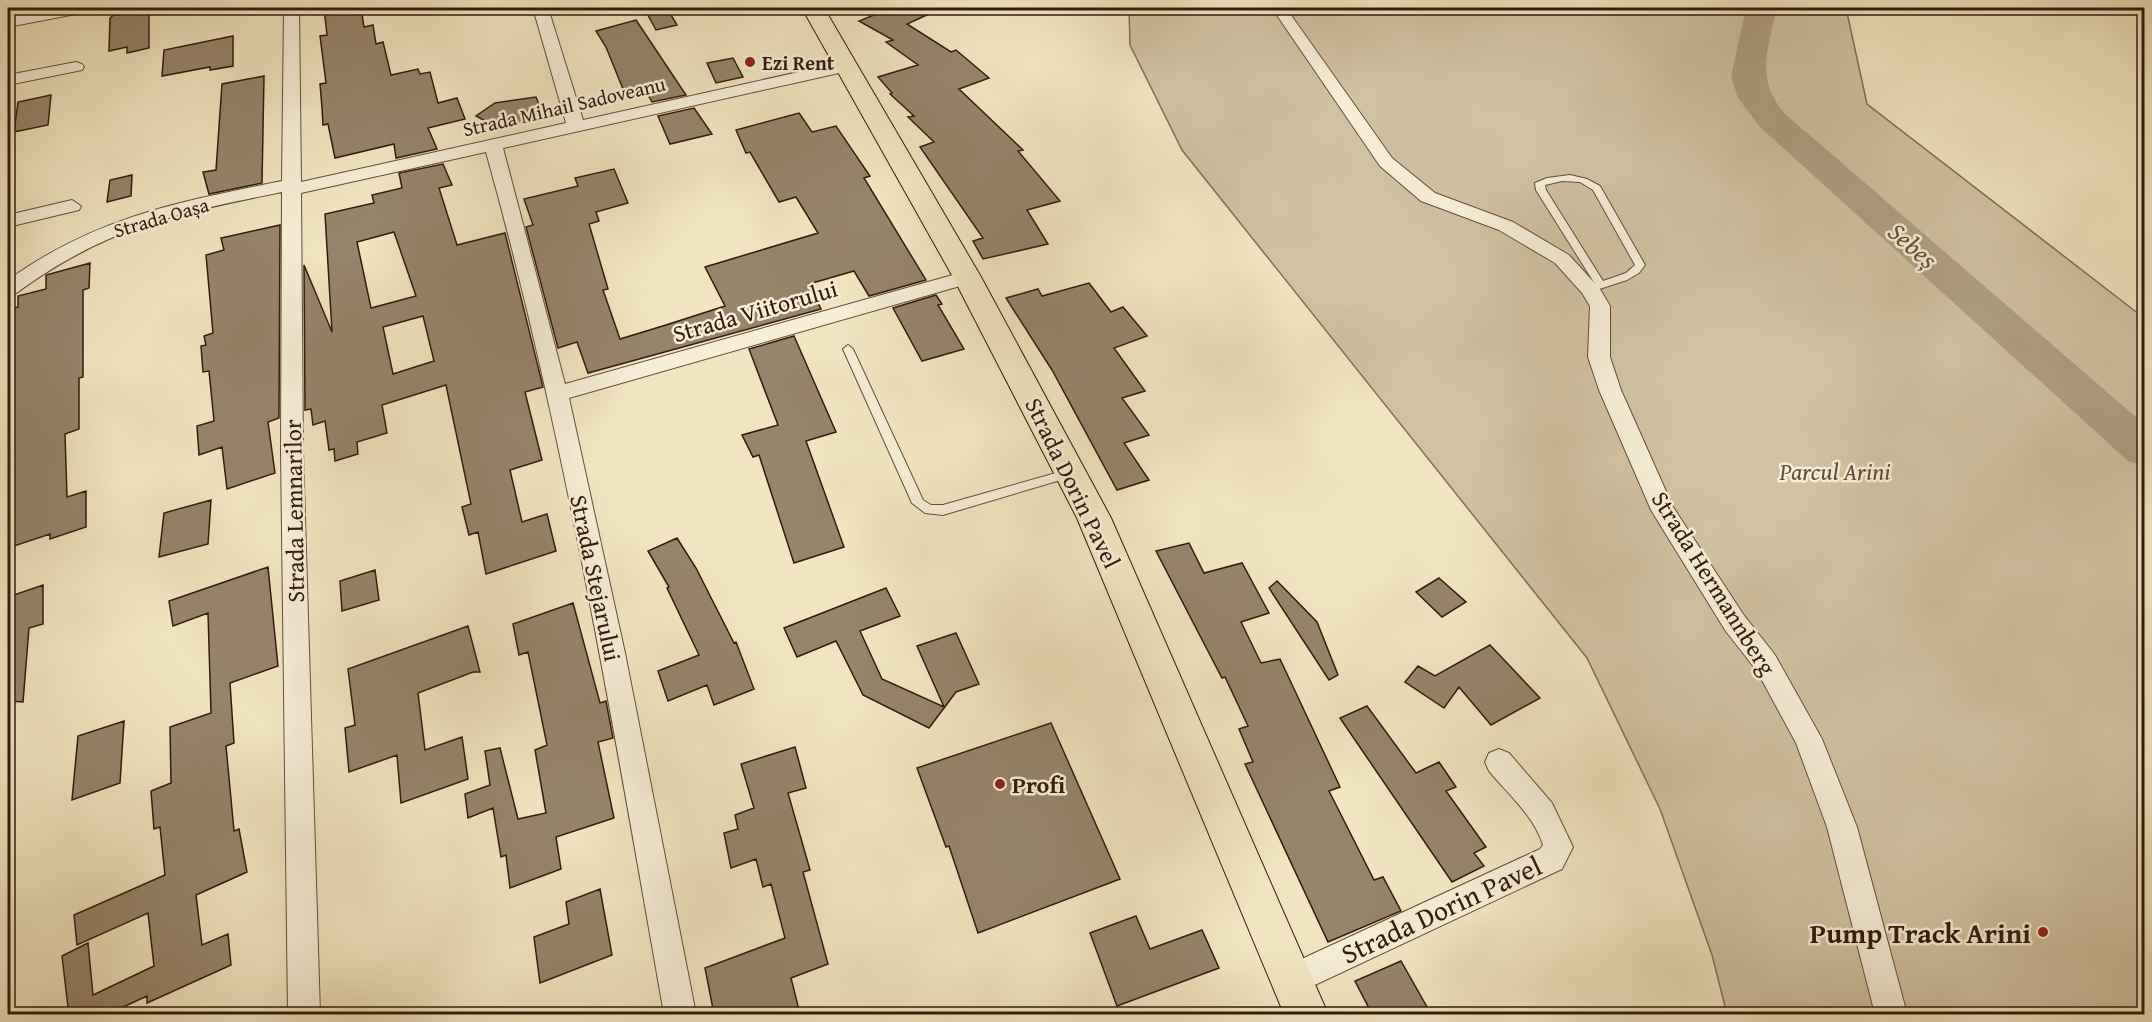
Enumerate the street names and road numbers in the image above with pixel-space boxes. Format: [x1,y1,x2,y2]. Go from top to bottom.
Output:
street label: Strada Mihail Sadoveanu [460,69,668,143]
street label: Strada Oașa [110,189,213,244]
street label: Strada Viitorului [669,271,842,351]
street label: Strada Dorin Pavel [1016,392,1130,575]
street label: Strada Lemnarilor [275,419,313,603]
street label: Strada Hermannberg [1643,484,1785,682]
street label: Strada Stejarului [561,492,631,665]
street label: Strada Dorin Pavel [1334,844,1548,973]

